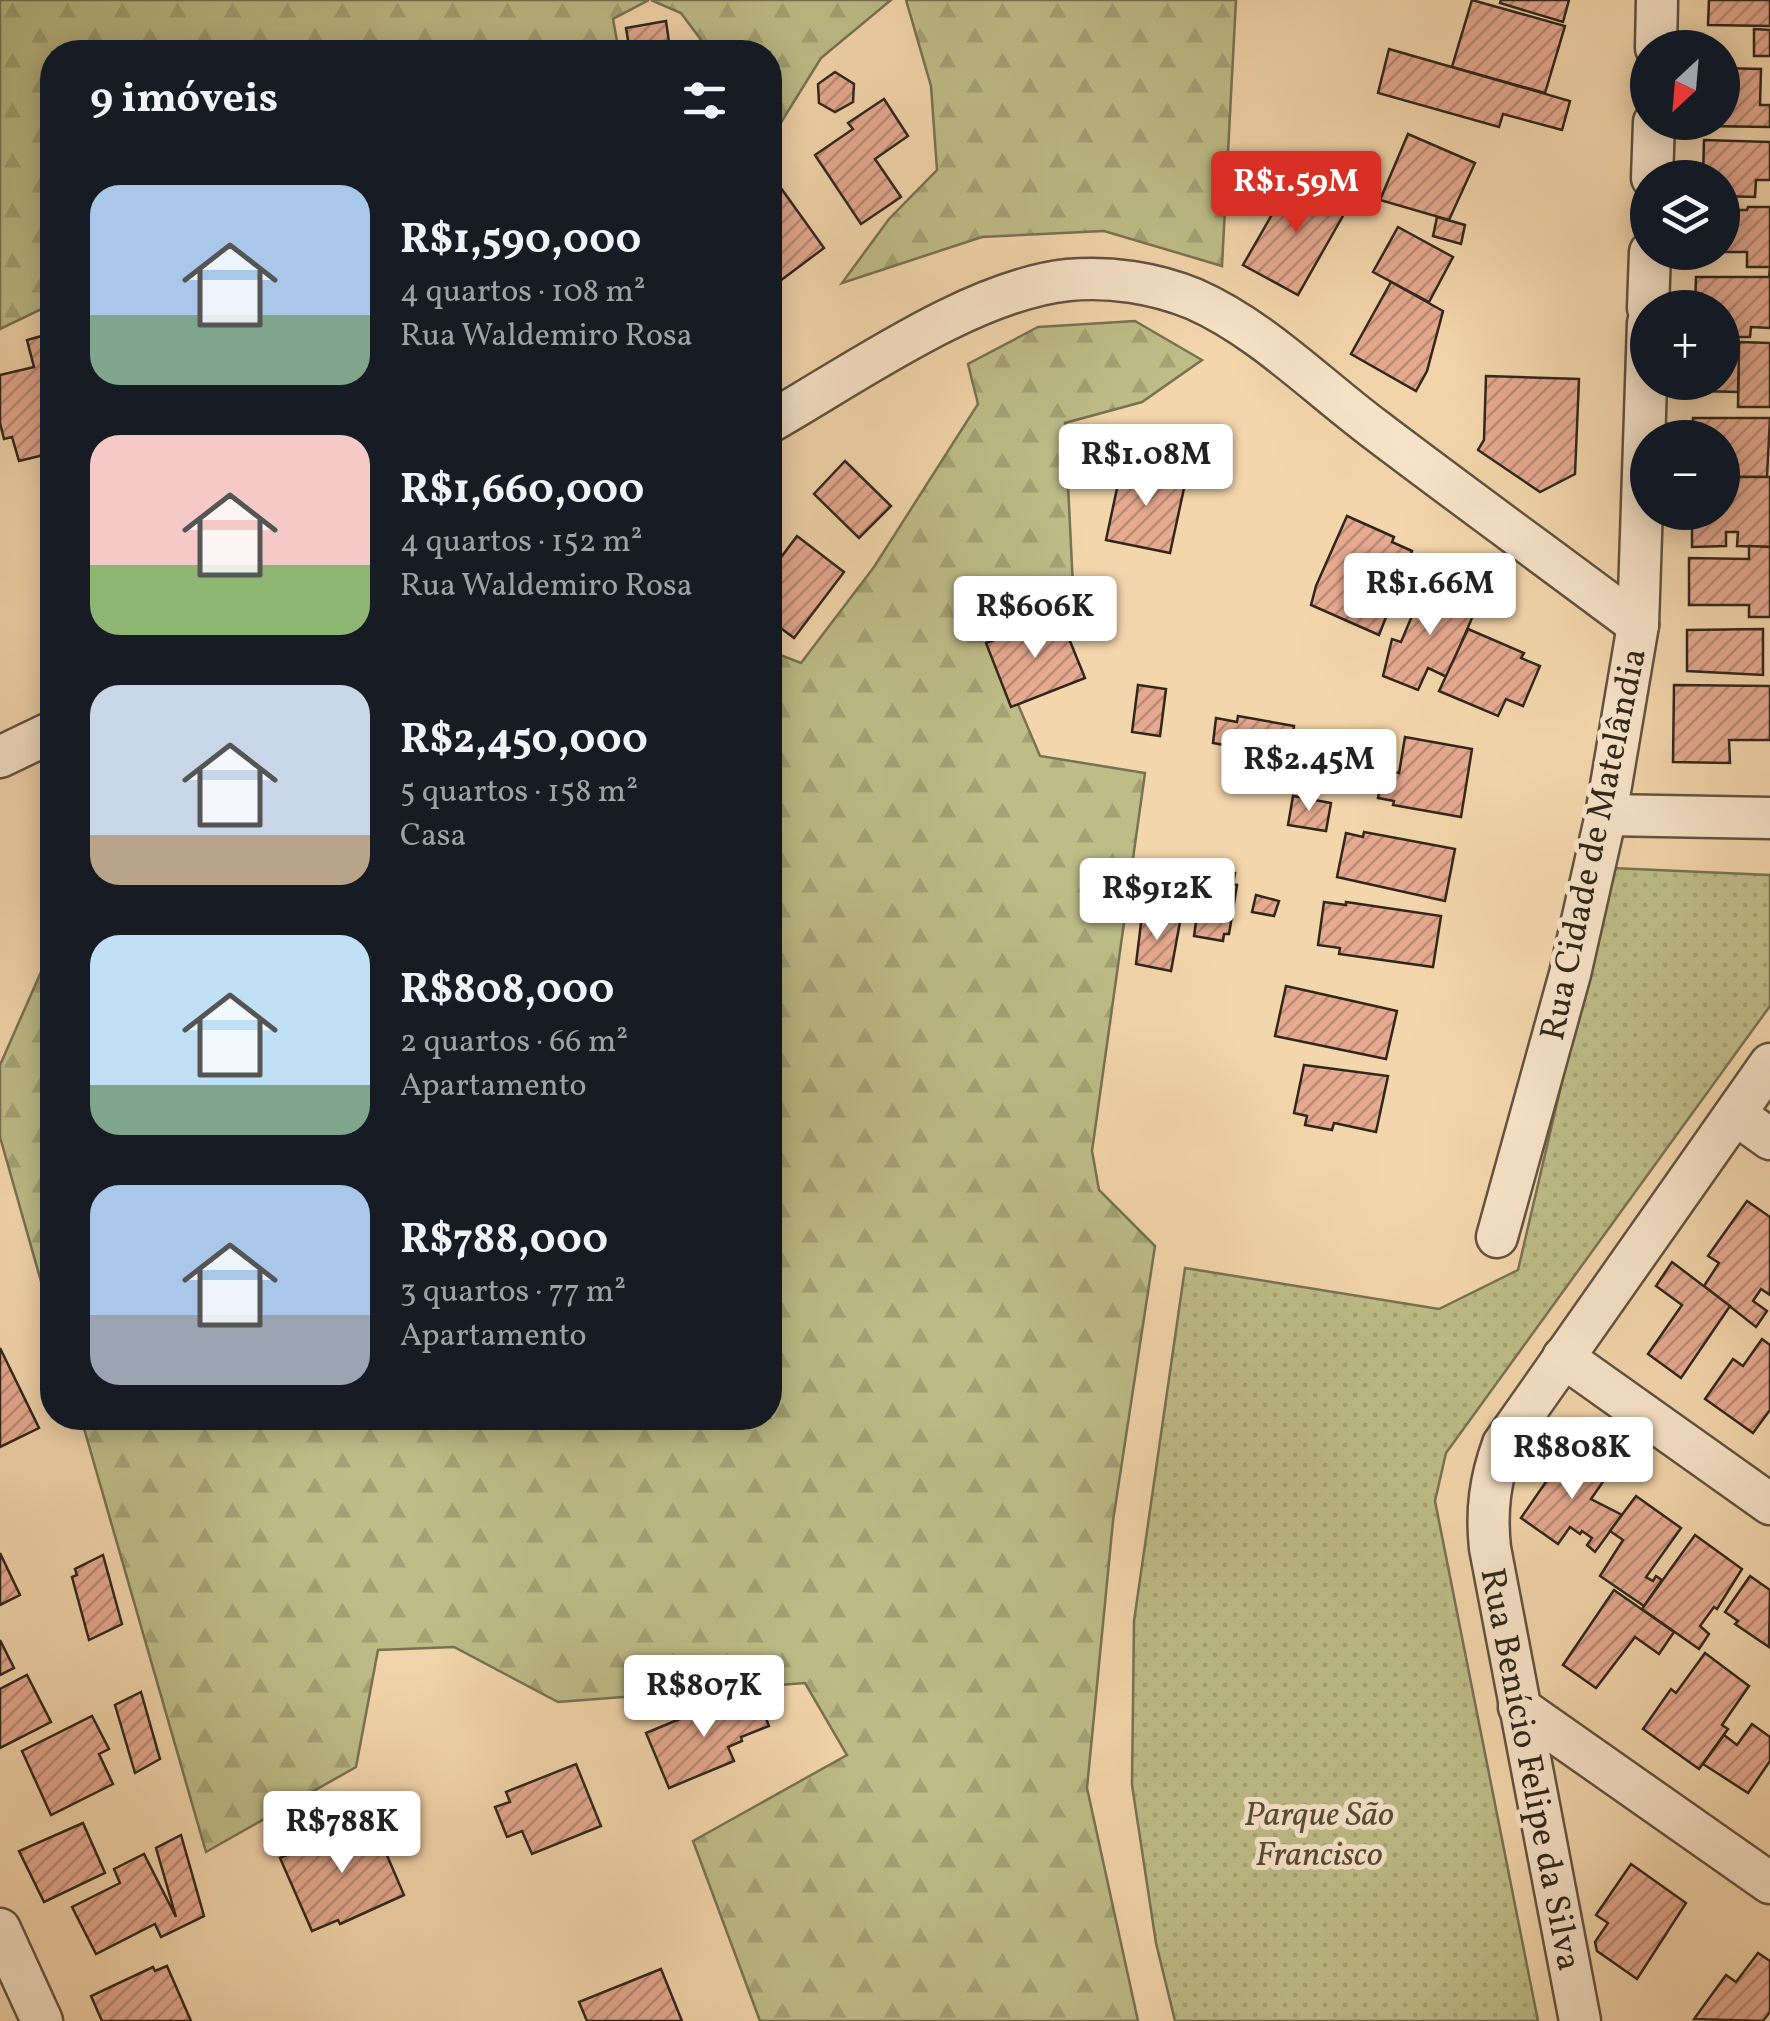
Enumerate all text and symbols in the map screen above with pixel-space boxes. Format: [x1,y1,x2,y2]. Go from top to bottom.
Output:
north arrow [1630,30,1740,140]
map controls [1630,30,1740,530]
text: 9 imóveis [90,71,278,130]
icon: filters [677,73,732,128]
pin: R$1.59M [1204,151,1388,236]
button: layers [1630,160,1740,270]
text: R$1.59M [1233,161,1359,205]
text: R$1,590,000 [400,212,641,271]
icon: home [170,225,290,345]
text: 4 quartos · 108 m² [400,271,646,315]
button: + [1630,290,1740,400]
text: Rua Waldemiro Rosa [400,315,693,359]
button: − [1630,420,1740,530]
pin: R$1.08M [1054,424,1238,509]
text: R$1.08M [1081,434,1211,478]
text: R$1,660,000 [400,462,645,521]
icon: home [170,475,290,595]
text: 4 quartos · 152 m² [400,521,643,565]
pin: R$1.66M [1338,553,1522,638]
text: R$1.66M [1366,563,1494,607]
text: Rua Waldemiro Rosa [400,565,693,609]
pin: R$606K [954,576,1116,661]
text: R$606K [976,586,1094,630]
street label: Rua Cidade de Matelândia [1530,644,1660,1045]
text: R$2,450,000 [400,712,648,771]
icon: home [170,725,290,845]
pin: R$2.45M [1217,729,1401,814]
text: R$2.45M [1243,739,1375,783]
text: 5 quartos · 158 m² [400,771,638,815]
text: Casa [400,815,466,859]
pin: R$912K [1076,858,1238,943]
text: R$912K [1102,868,1212,912]
text: R$808,000 [400,962,614,1021]
icon: home [170,975,290,1095]
text: 2 quartos · 66 m² [400,1021,628,1065]
text: Apartamento [400,1065,587,1109]
text: R$788,000 [400,1212,608,1271]
icon: home [170,1225,290,1345]
text: 3 quartos · 77 m² [400,1271,626,1315]
text: Apartamento [400,1315,587,1359]
pin: R$808K [1491,1417,1653,1502]
text: R$808K [1513,1427,1631,1471]
street label: Rua Benício Felipe da Silva [1466,1564,1592,1975]
pin: R$807K [623,1655,785,1740]
text: R$807K [646,1665,762,1709]
pin: R$788K [261,1791,423,1876]
park label: Parque São Francisco [1244,1792,1394,1880]
text: R$788K [285,1801,399,1845]

